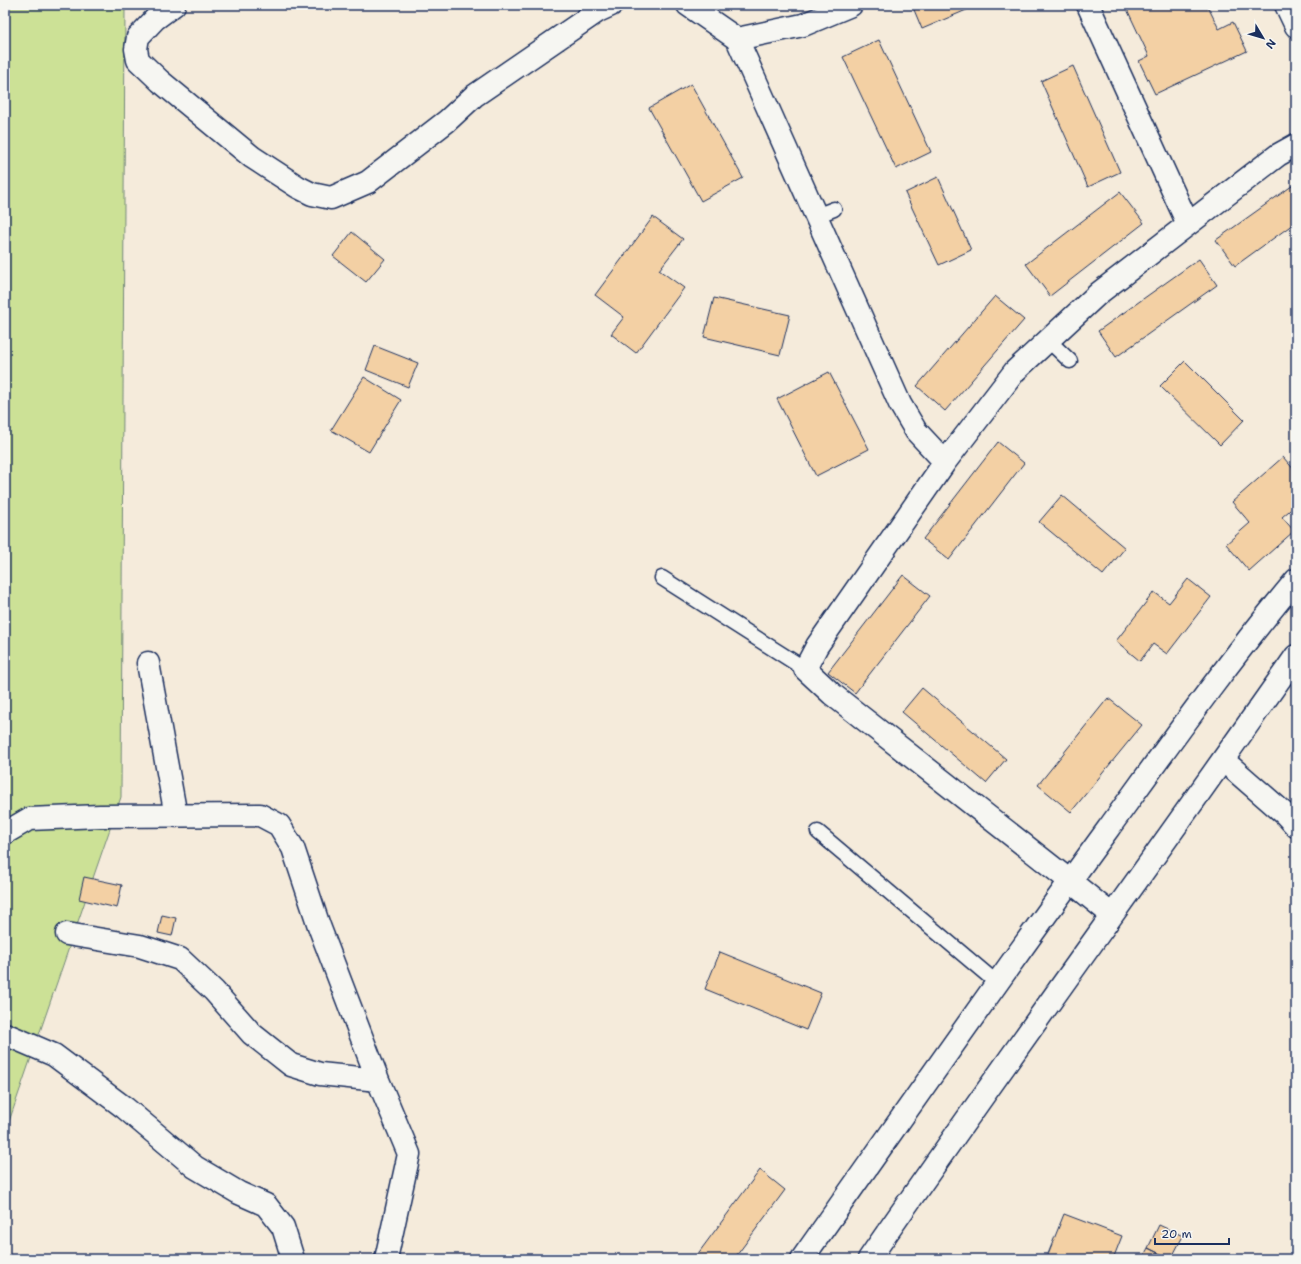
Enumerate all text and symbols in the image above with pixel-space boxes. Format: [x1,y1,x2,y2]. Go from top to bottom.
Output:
north arrow [1243,18,1283,58]
text: N [1262,36,1279,52]
scale bar [1155,1220,1229,1246]
text: 20 m [1161,1226,1192,1242]

